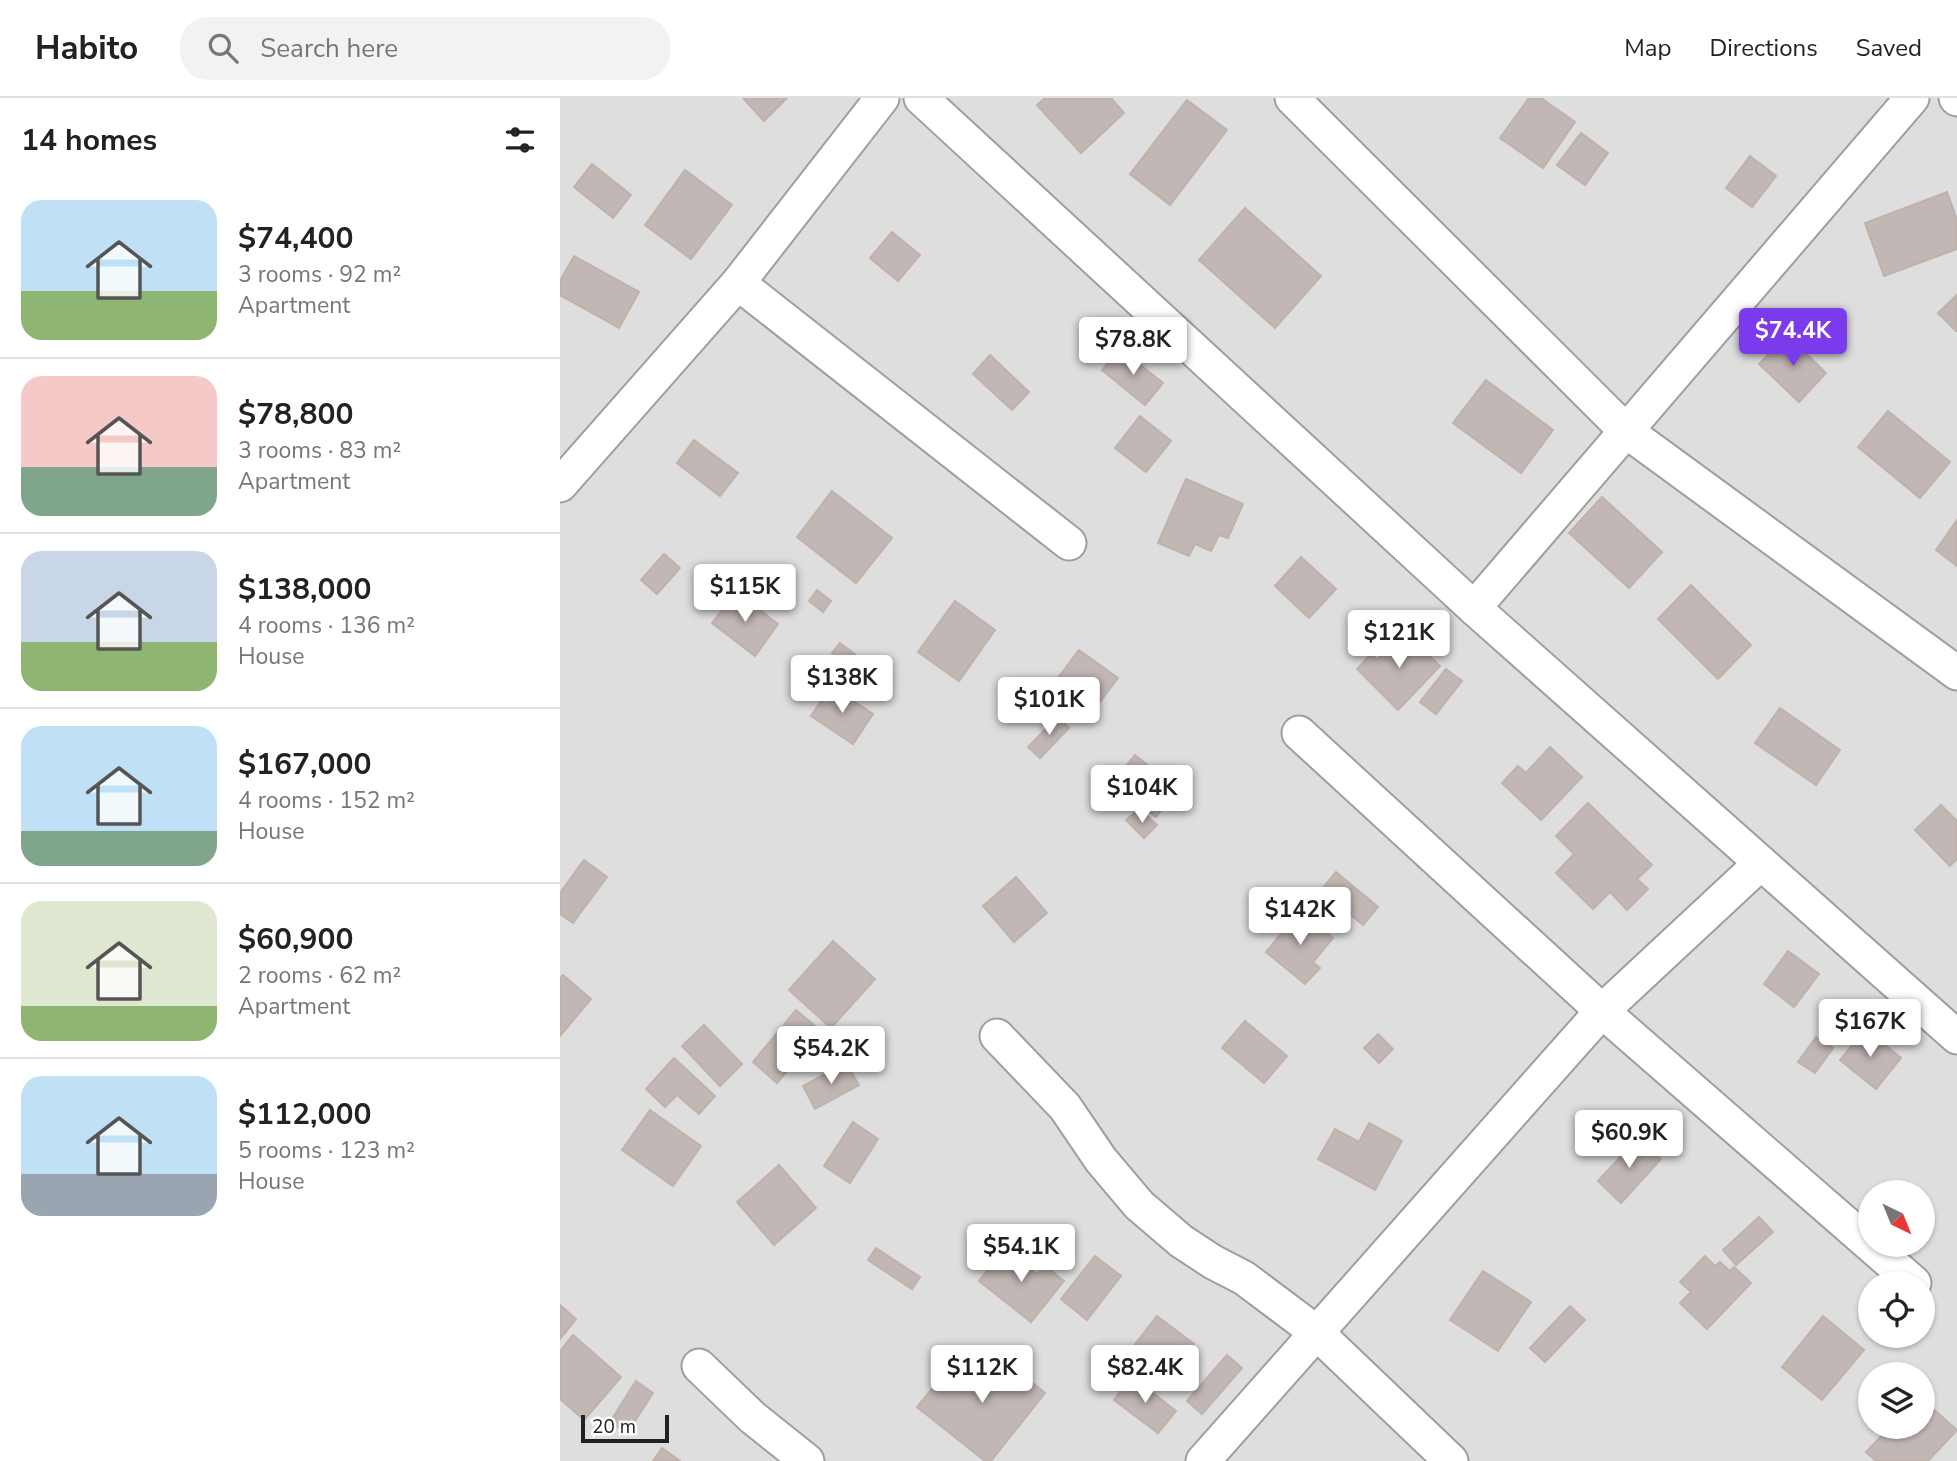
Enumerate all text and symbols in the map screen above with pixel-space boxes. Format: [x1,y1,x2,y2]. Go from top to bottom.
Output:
search box [180,17,670,80]
text: Habito [35,26,138,71]
icon: search [204,29,242,67]
text: Search here [260,31,398,66]
text: Map [1624,32,1671,64]
text: Directions [1709,32,1818,64]
text: Saved [1856,32,1922,64]
text: 14 homes [21,120,157,161]
icon: filters [501,121,539,159]
text: $74,400 [238,218,353,259]
icon: home [77,228,161,312]
text: 3 rooms · 92 m² [238,259,401,290]
text: Apartment [238,290,350,321]
pin: $74.4K [1736,308,1850,368]
text: $74.4K [1755,315,1831,346]
pin: $78.8K [1076,317,1190,377]
text: $78.8K [1095,324,1171,355]
text: $78,800 [238,394,353,435]
icon: home [77,404,161,488]
text: 3 rooms · 83 m² [238,435,401,466]
text: Apartment [238,466,350,497]
pin: $115K [696,564,794,624]
text: $138,000 [238,569,371,610]
text: $115K [710,571,780,602]
icon: home [77,579,161,663]
text: 4 rooms · 136 m² [238,610,415,641]
pin: $121K [1350,610,1448,670]
text: $121K [1364,617,1434,648]
text: House [238,641,305,672]
pin: $138K [793,656,891,715]
text: $138K [807,662,877,693]
pin: $101K [1000,678,1098,737]
text: $101K [1014,684,1084,715]
text: $167,000 [238,744,371,785]
icon: home [77,754,161,838]
pin: $104K [1093,766,1191,825]
text: $104K [1107,772,1177,803]
text: 4 rooms · 152 m² [238,785,415,816]
text: House [238,816,305,847]
pin: $142K [1251,888,1349,947]
text: $142K [1265,894,1335,925]
text: $60,900 [238,919,353,960]
icon: home [77,929,161,1013]
text: 2 rooms · 62 m² [238,960,401,991]
text: Apartment [238,991,350,1022]
pin: $167K [1821,1000,1919,1059]
text: $167K [1835,1006,1905,1037]
pin: $54.2K [774,1026,888,1086]
text: $54.2K [793,1033,869,1064]
text: $112,000 [238,1094,371,1135]
icon: home [77,1104,161,1188]
pin: $60.9K [1572,1110,1686,1170]
text: $60.9K [1591,1117,1667,1148]
text: 5 rooms · 123 m² [238,1135,415,1166]
text: House [238,1166,305,1197]
north arrow [1858,1180,1936,1256]
map controls [1858,1180,1935,1439]
pin: $54.1K [964,1224,1078,1284]
text: $54.1K [983,1231,1059,1262]
button: locate [1858,1271,1935,1348]
pin: $112K [933,1346,1031,1405]
pin: $82.4K [1088,1346,1202,1405]
text: $112K [947,1352,1017,1383]
text: $82.4K [1107,1352,1183,1383]
button: layers [1858,1362,1935,1439]
scale bar [581,1412,668,1444]
text: 20 m [592,1414,636,1440]

